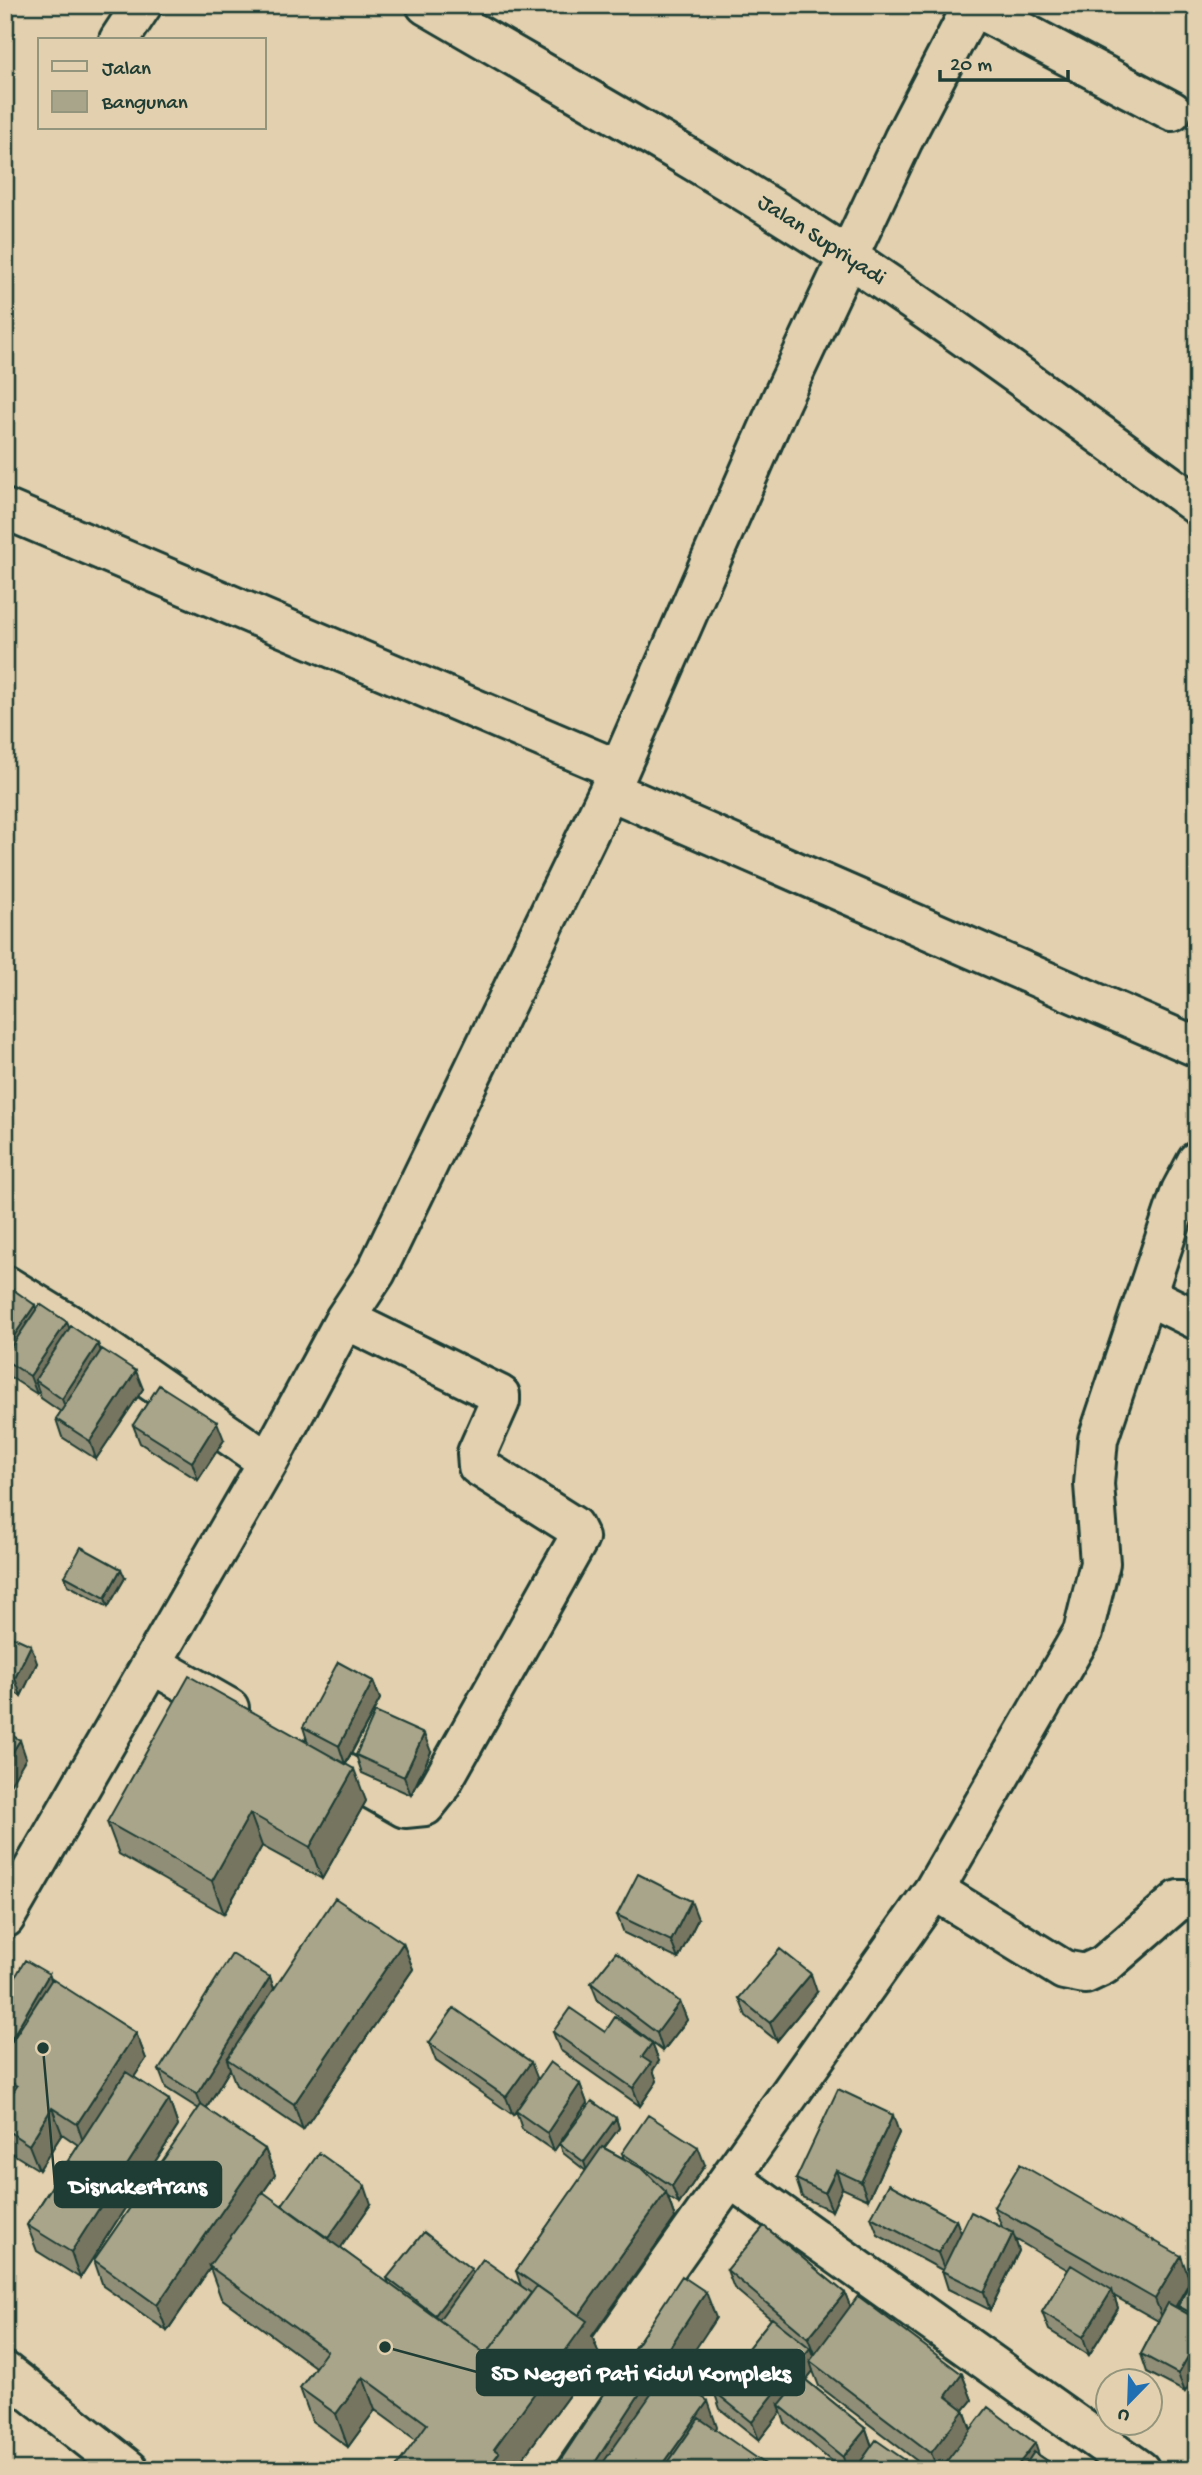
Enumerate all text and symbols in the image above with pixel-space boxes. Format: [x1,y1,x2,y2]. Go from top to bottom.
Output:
legend [38,38,266,130]
scale bar [940,38,1067,82]
text: 20 m [950,54,992,79]
text: Jalan [102,58,151,83]
text: Bangunan [101,92,188,117]
street label: Jalan Supriyadi [752,189,890,293]
callout: Disnakertrans [55,2162,221,2207]
text: Disnakertrans [67,2174,208,2203]
callout: SD Negeri Pati Kidul Kompleks [477,2350,804,2395]
text: SD Negeri Pati Kidul Kompleks [491,2361,792,2390]
north arrow [1094,2366,1164,2436]
text: U [1114,2402,1133,2427]

